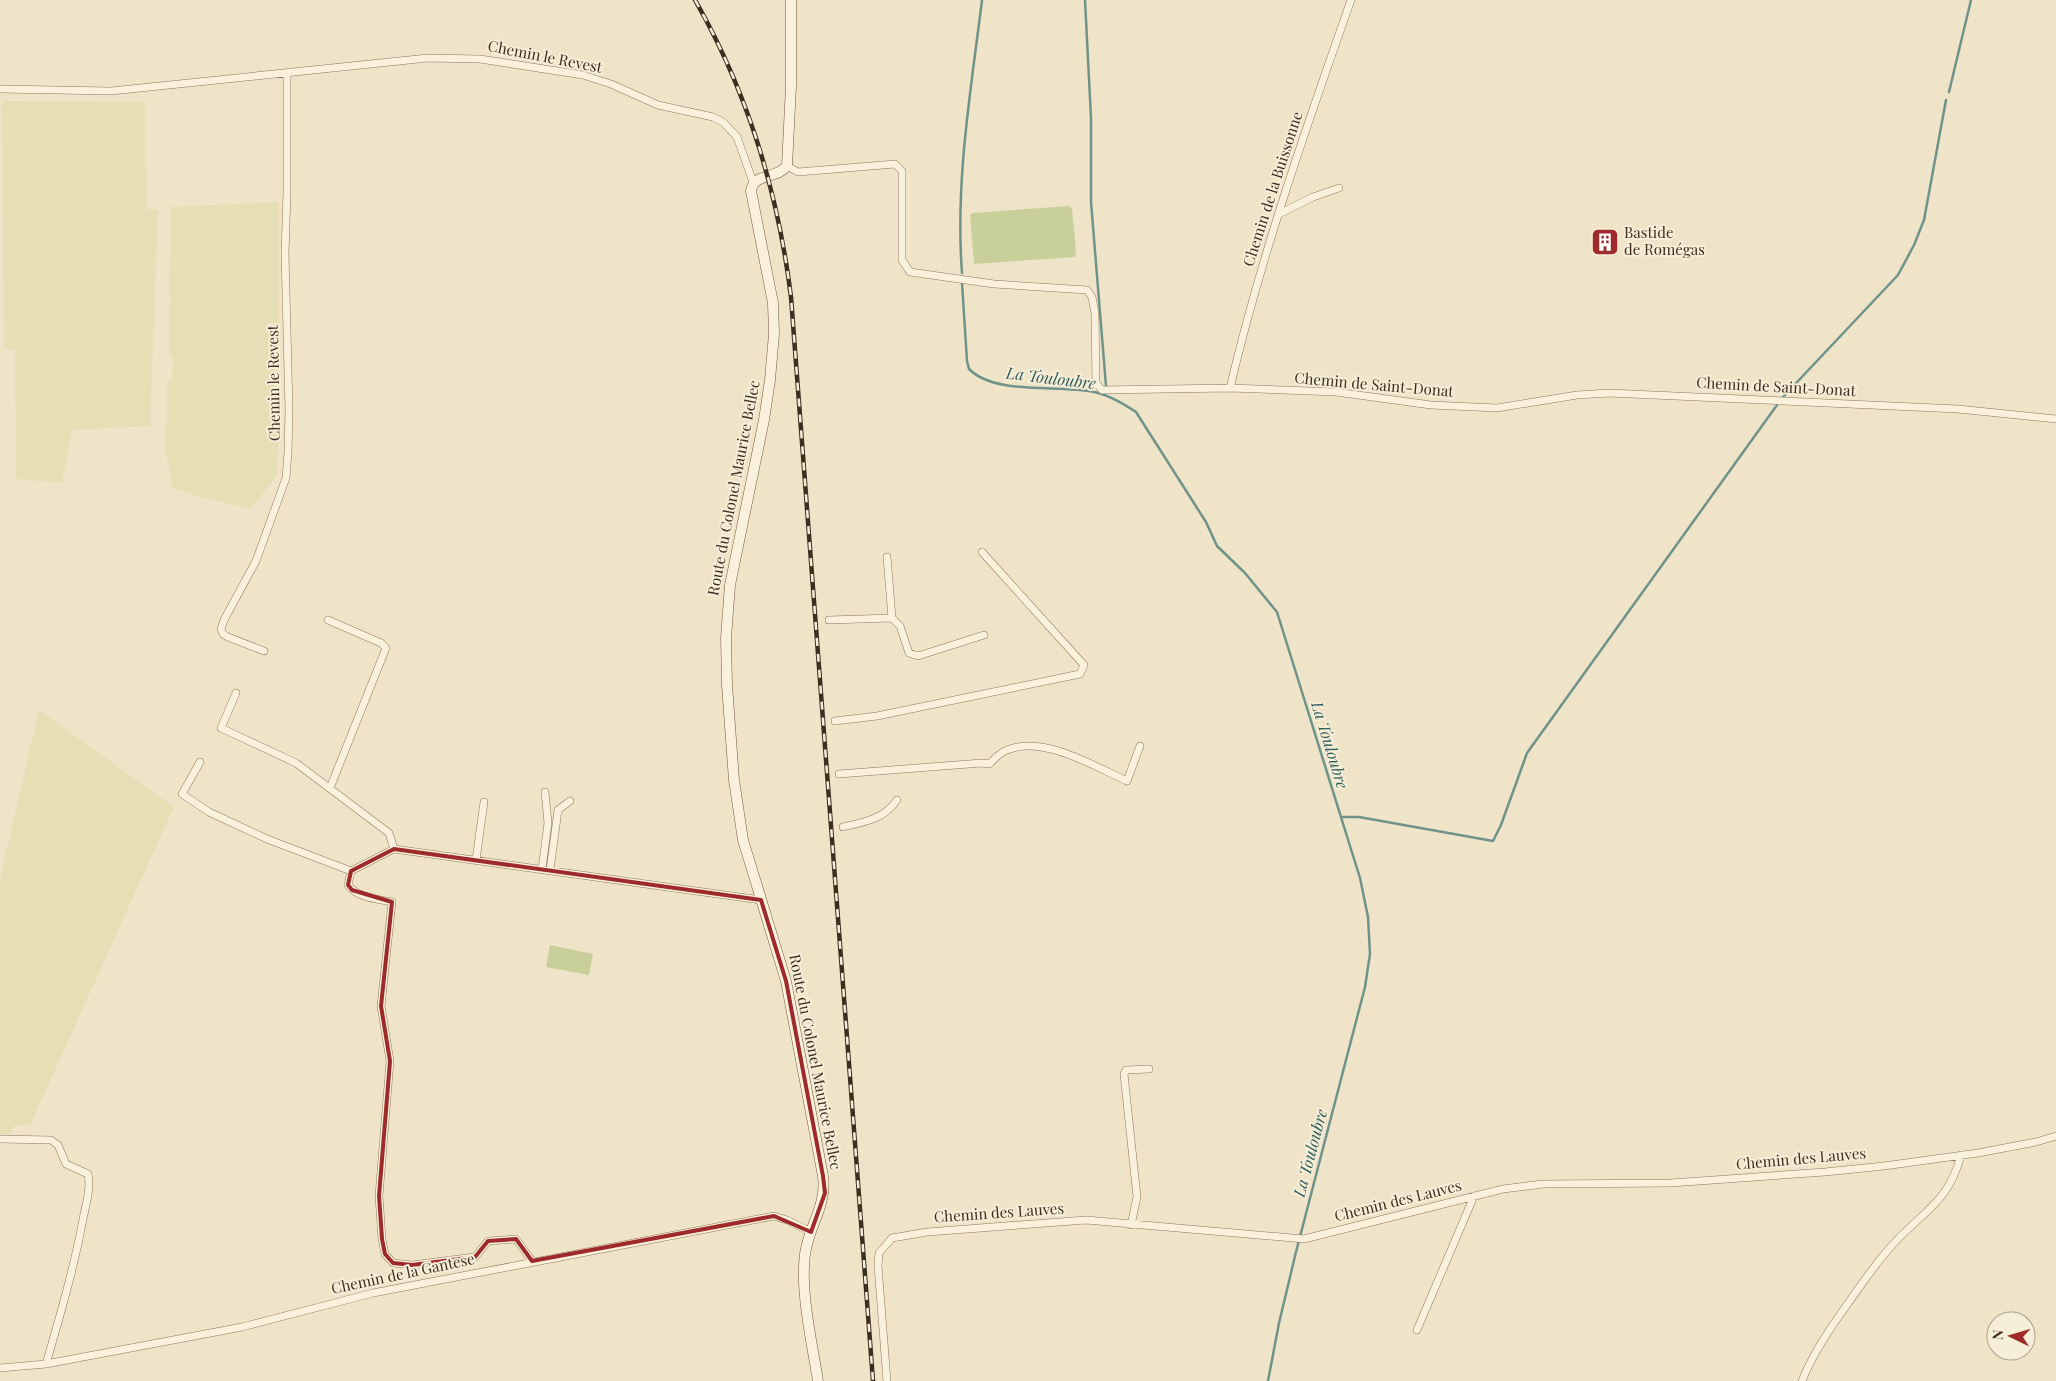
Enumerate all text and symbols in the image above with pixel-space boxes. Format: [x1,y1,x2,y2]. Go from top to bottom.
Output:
street label: Chemin le Revest [486,35,605,77]
street label: Chemin de la Buissonne [1238,109,1307,269]
place label: Bastide de Romégas [1624,222,1705,259]
building icon: Bastide de Romégas [1590,227,1620,257]
street label: Chemin le Revest [262,324,284,441]
water label: La Touloubre [1004,361,1097,393]
street label: Chemin de Saint-Donat [1294,367,1455,401]
street label: Chemin de Saint-Donat [1696,372,1857,400]
street label: Route du Colonel Maurice Bellec [702,378,764,597]
water label: La Touloubre [1307,698,1354,791]
street label: Route du Colonel Maurice Bellec [785,952,847,1171]
water label: La Touloubre [1287,1107,1331,1200]
street label: Chemin des Lauves [1735,1142,1867,1174]
street label: Chemin des Lauves [1332,1175,1463,1226]
street label: Chemin des Lauves [933,1197,1065,1227]
street label: Chemin de la Gantese [329,1248,476,1298]
north arrow [1986,1311,2036,1361]
text: N [1988,1329,2007,1341]

